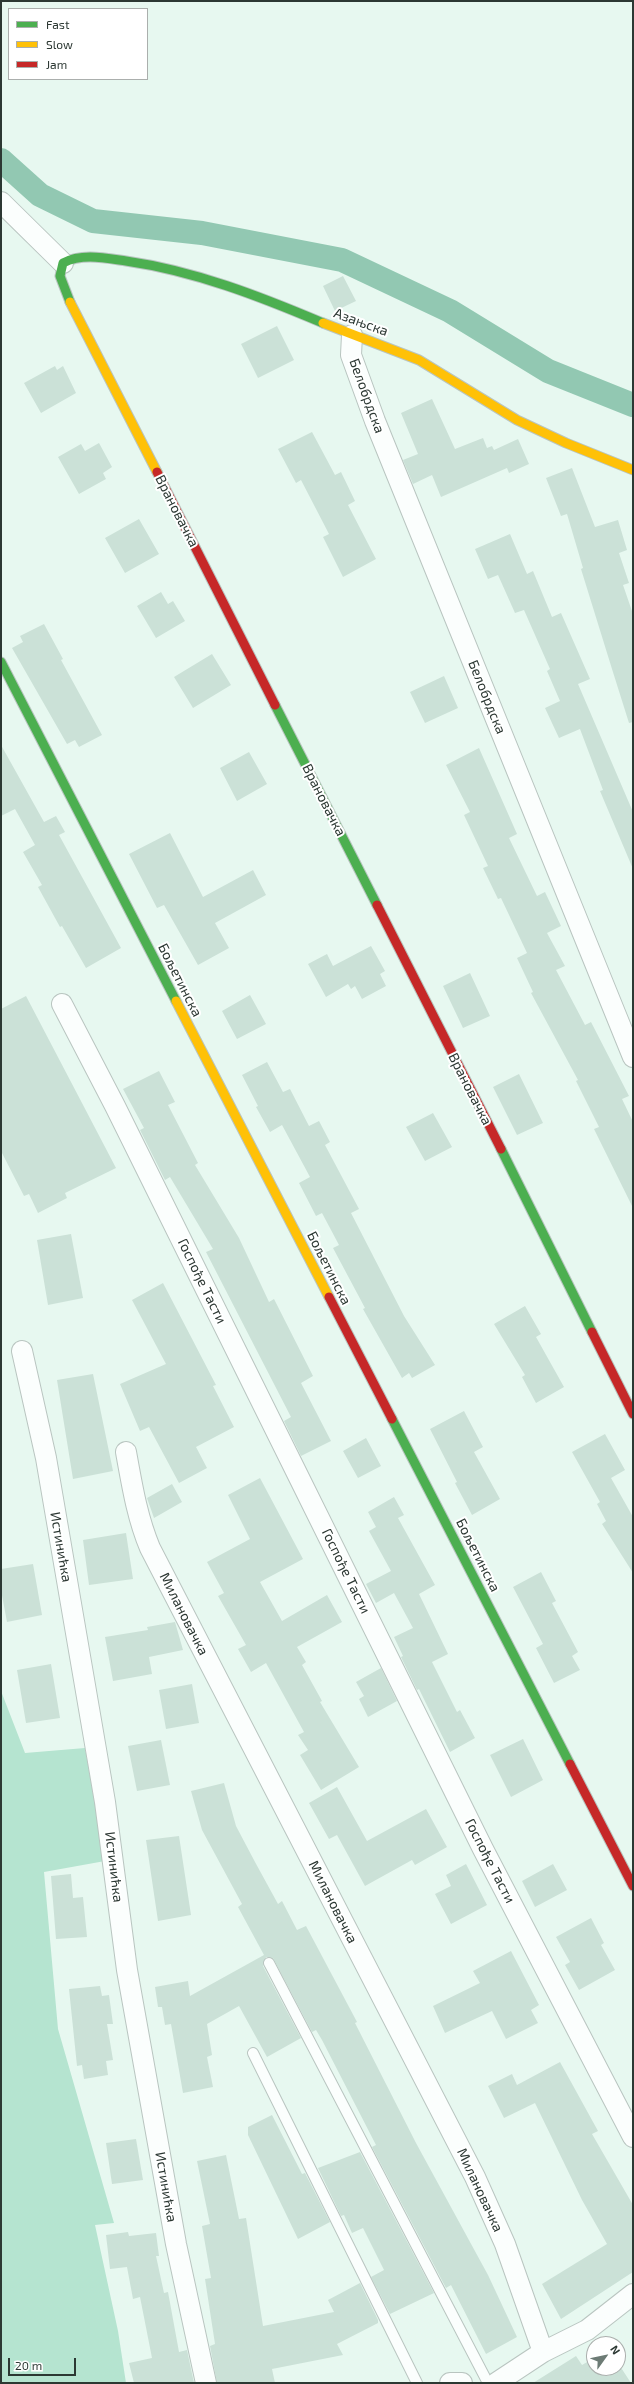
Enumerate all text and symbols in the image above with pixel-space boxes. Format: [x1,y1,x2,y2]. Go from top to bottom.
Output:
legend [8,8,148,80]
text: Fast [46,17,69,31]
text: Slow [46,37,73,51]
text: Jam [46,57,67,71]
street label: Азањска [331,304,391,340]
street label: Белобрдска [346,356,388,436]
street label: Врановачка [152,472,202,550]
street label: Белобрдска [465,658,509,736]
street label: Врановачка [299,761,349,839]
street label: Бољетинска [154,940,206,1020]
street label: Врановачка [445,1050,495,1128]
street label: Бољетинска [303,1228,355,1308]
street label: Госпође Тасти [174,1236,230,1326]
street label: Истинићка [47,1510,75,1584]
street label: Бољетинска [452,1515,504,1595]
street label: Госпође Тасти [318,1526,374,1616]
street label: Милановачка [156,1570,212,1658]
street label: Госпође Тасти [462,1816,518,1906]
street label: Истинићка [101,1831,127,1903]
street label: Милановачка [305,1858,361,1946]
street label: Милановачка [453,2145,507,2235]
street label: Истинићка [152,2150,180,2224]
north arrow [586,2336,626,2376]
text: N [608,2343,623,2357]
scale bar [10,2350,78,2376]
text: 20 m [15,2358,42,2372]

